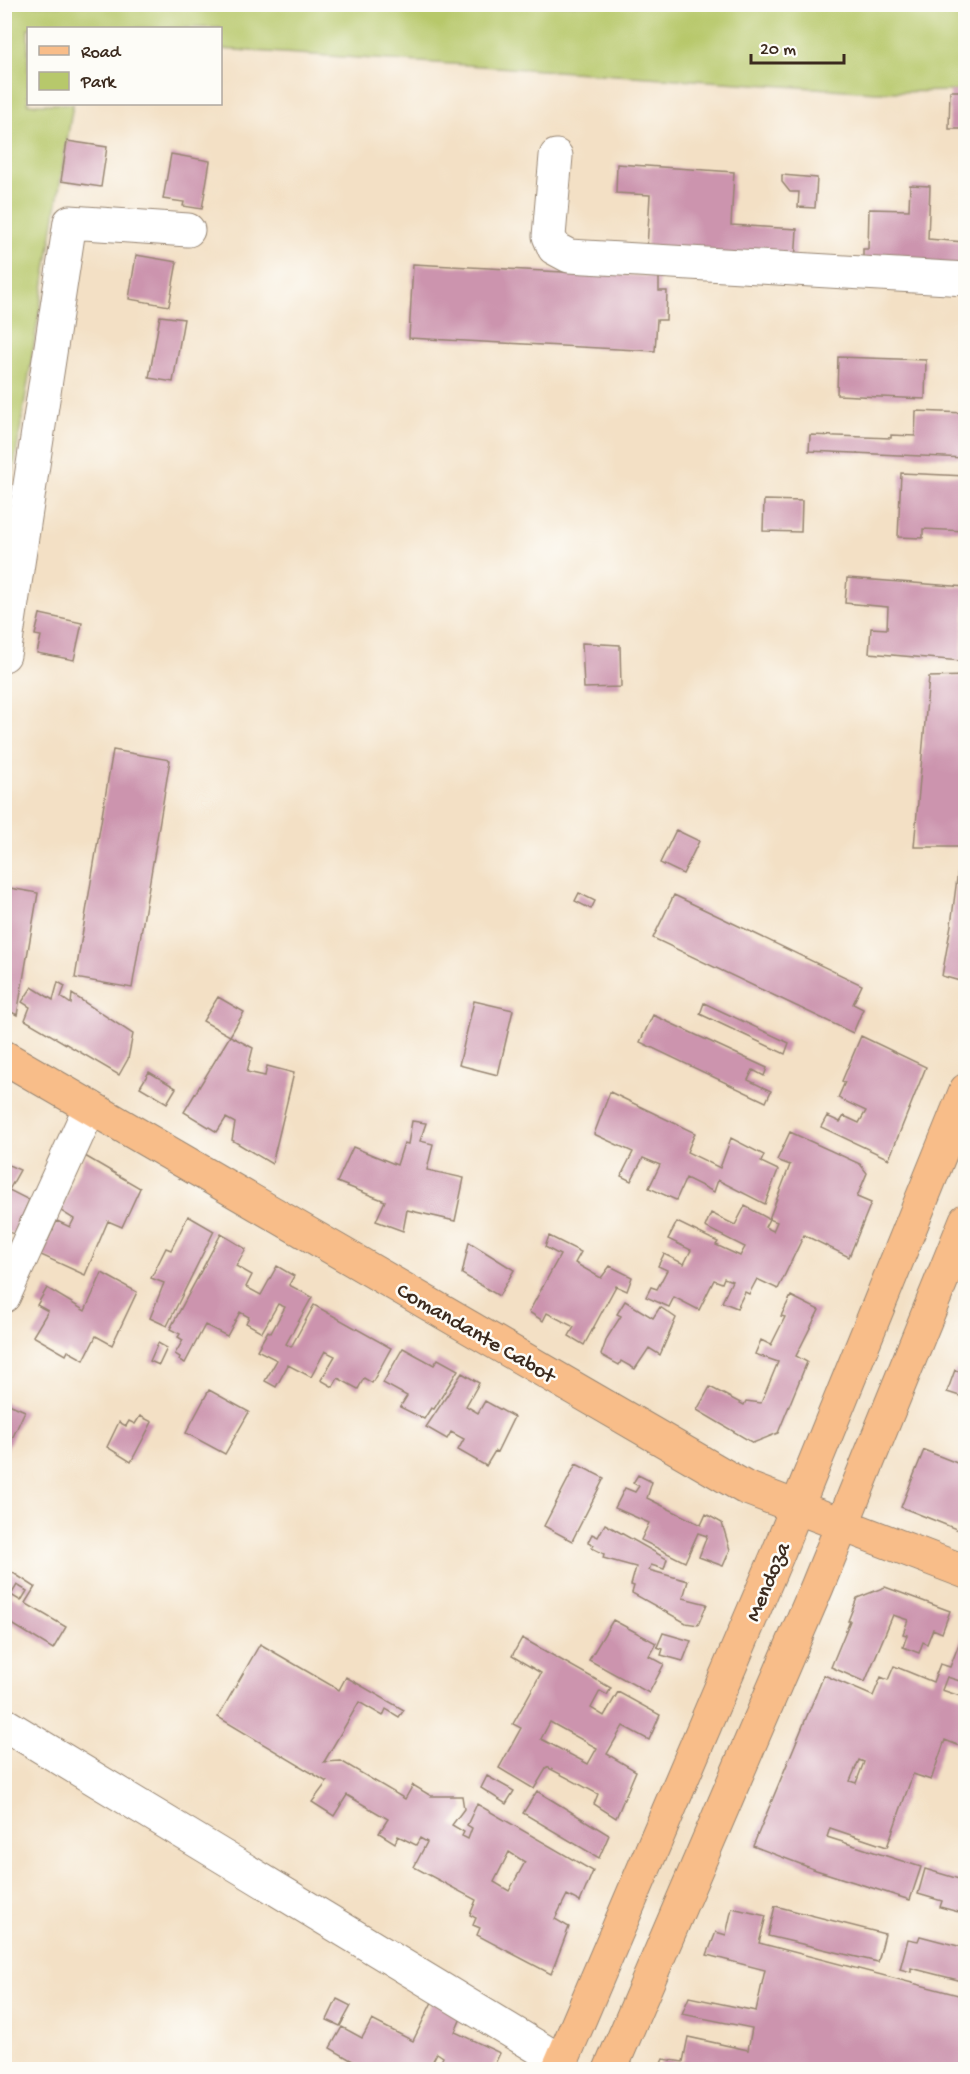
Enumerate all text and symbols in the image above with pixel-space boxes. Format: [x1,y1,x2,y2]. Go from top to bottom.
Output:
legend [27,27,222,105]
scale bar [751,27,844,65]
text: 20 m [760,40,796,61]
text: Road [81,43,122,64]
text: Park [80,73,117,94]
street label: Comandante Cabot [391,1278,561,1391]
street label: Mendoza [741,1538,798,1626]

